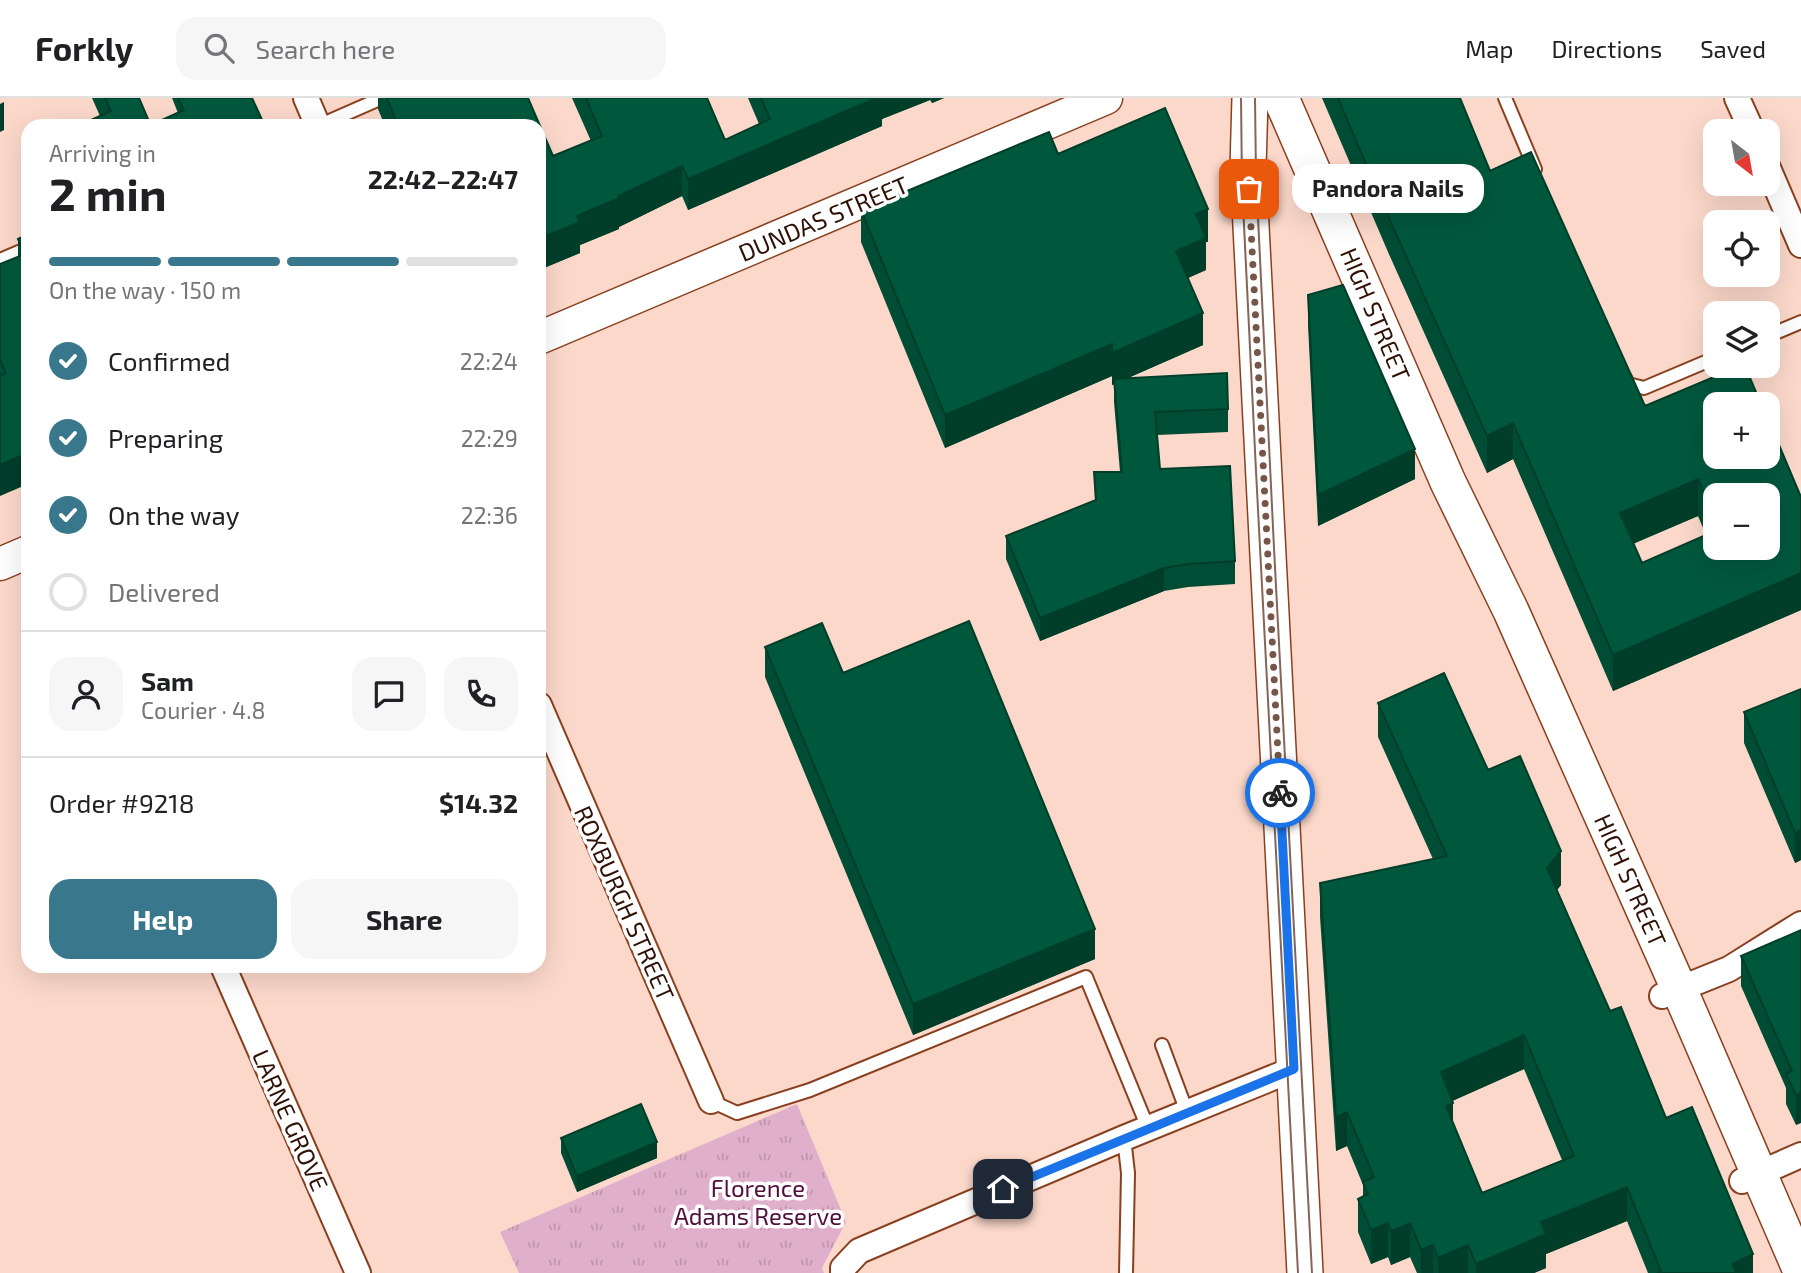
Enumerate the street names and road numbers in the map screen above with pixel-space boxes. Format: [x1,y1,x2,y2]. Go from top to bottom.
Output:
street label: DUNDAS STREET [734,169,912,267]
street label: HIGH STREET [1335,243,1417,385]
street label: ROXBURGH STREET [569,801,681,1005]
street label: HIGH STREET [1589,809,1673,951]
street label: LARNE GROVE [247,1045,335,1195]

